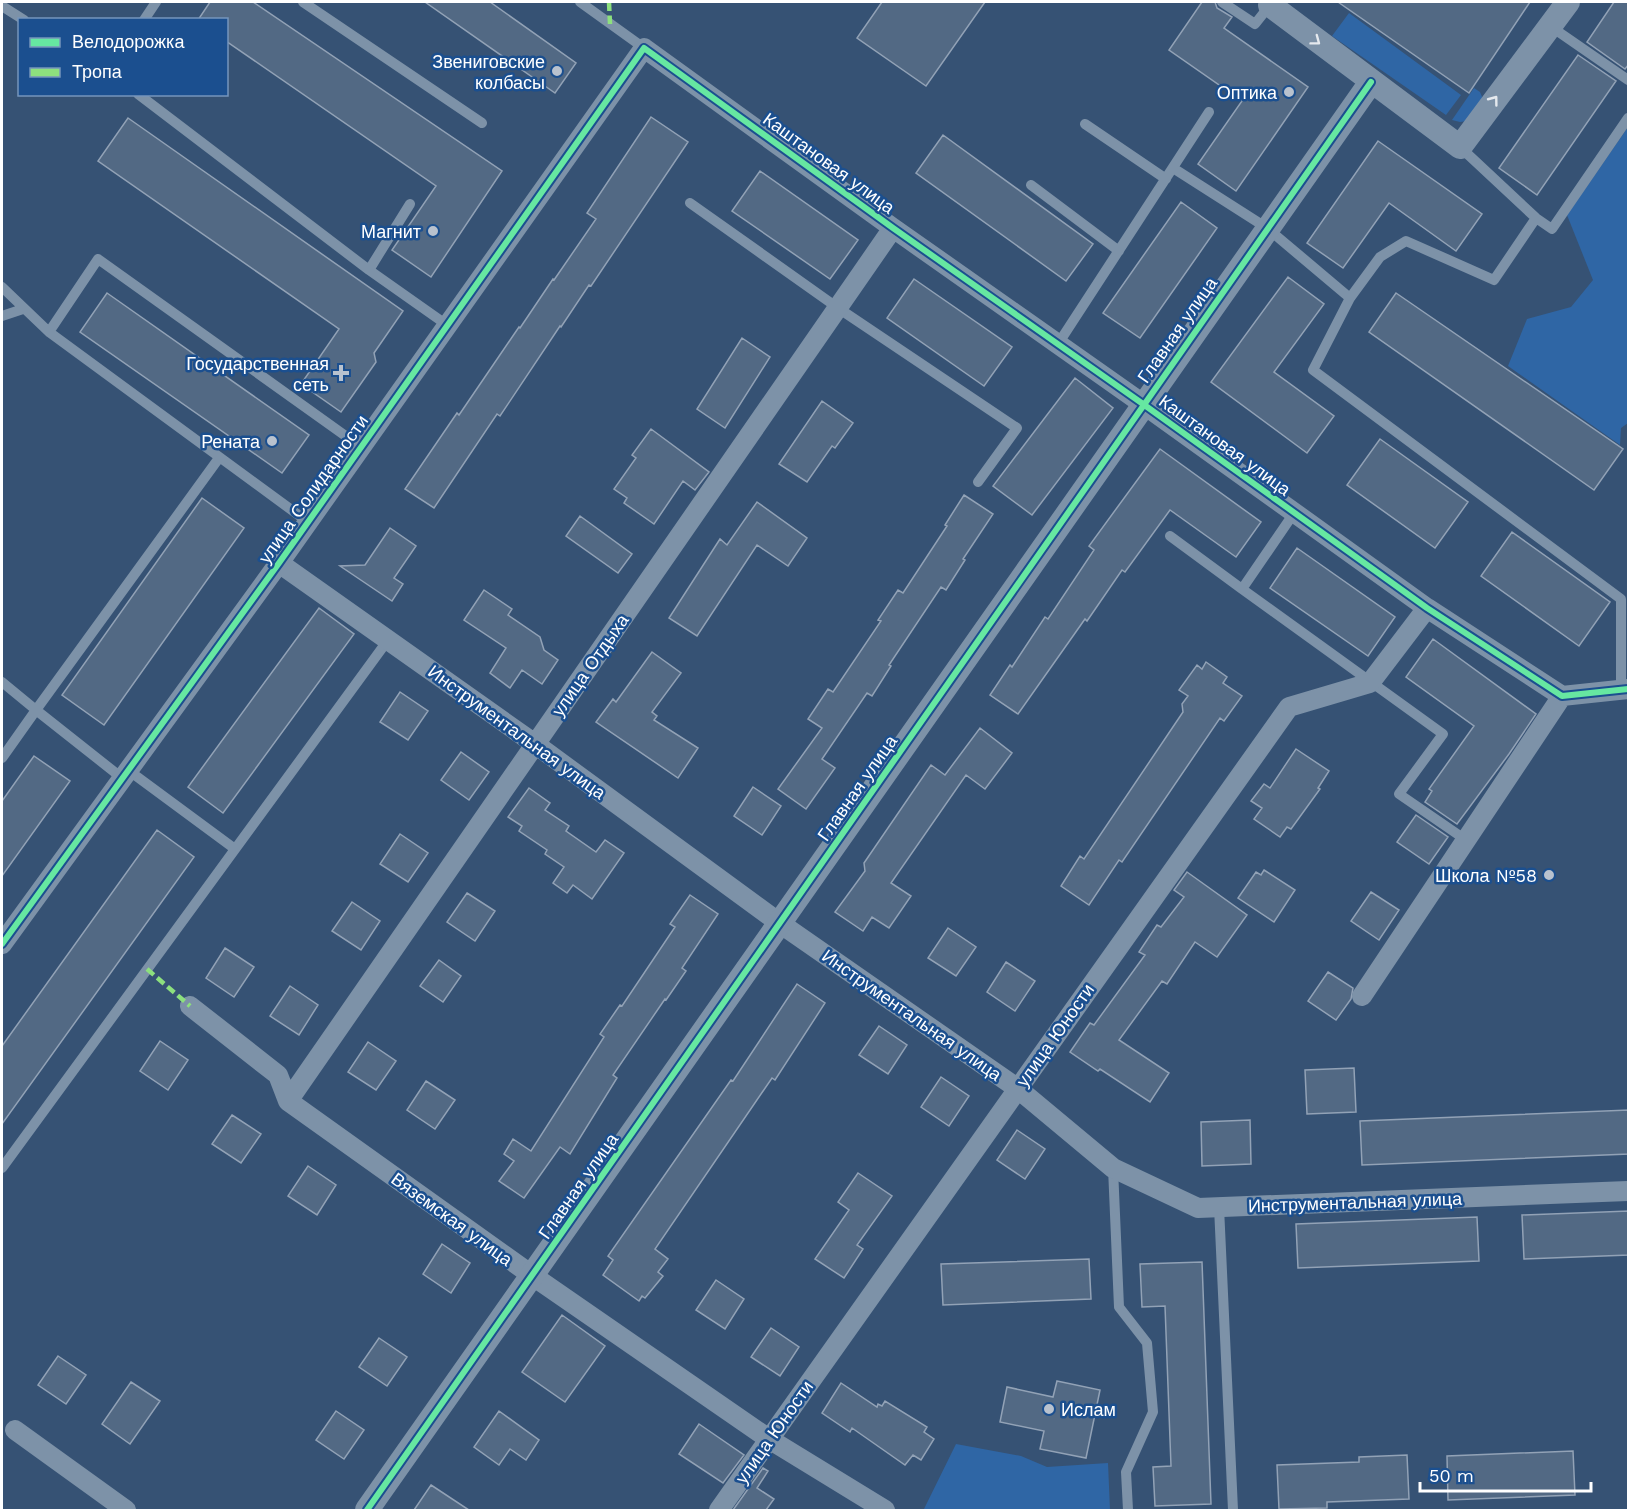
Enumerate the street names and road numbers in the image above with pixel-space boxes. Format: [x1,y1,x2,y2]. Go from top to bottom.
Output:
street label: Каштановая улица [759,108,900,218]
street label: Главная улица [1133,272,1222,387]
street label: Каштановая улица [1155,390,1296,500]
street label: улица Солидарности [254,411,372,567]
street label: улица Отдыха [547,609,633,720]
street label: Инструментальная улица [424,661,611,804]
street label: Главная улица [813,730,902,845]
street label: Инструментальная улица [818,945,1007,1086]
street label: улица Юности [1012,979,1098,1091]
street label: Главная улица [534,1128,623,1243]
street label: Вяземская улица [387,1168,517,1271]
street label: Инструментальная улица [1248,1188,1463,1216]
street label: улица Юности [731,1376,817,1488]

